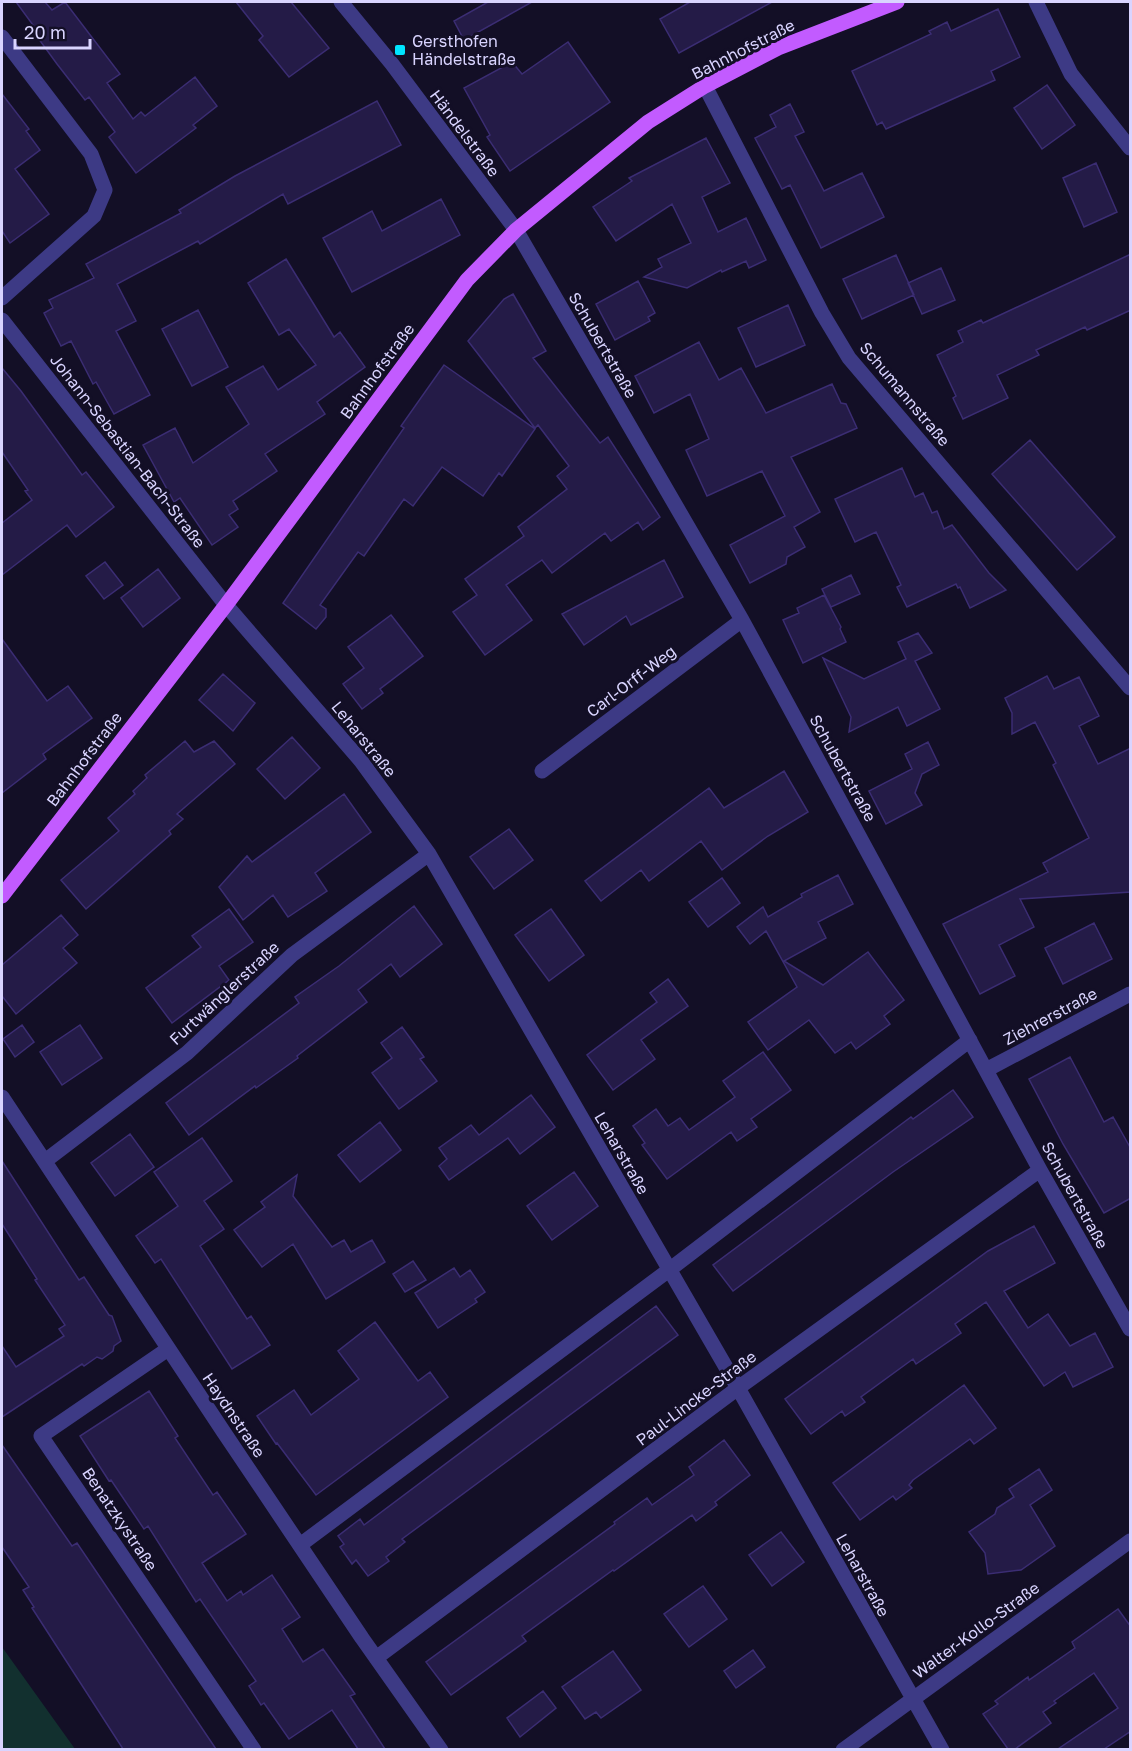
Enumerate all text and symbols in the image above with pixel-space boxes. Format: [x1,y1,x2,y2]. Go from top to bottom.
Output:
scale bar [15,12,90,50]
street label: Bahnhofstraße [688,14,798,84]
text: 20 m [24,21,66,43]
place label: Gersthofen Händelstraße [412,31,516,69]
marker: Gersthofen Händelstraße [393,43,407,57]
street label: Händelstraße [426,86,504,180]
street label: Schubertstraße [565,288,641,402]
street label: Bahnhofstraße [336,319,418,423]
street label: Schumannstraße [856,338,954,450]
street label: Johann-Sebastian-Bach-Straße [46,350,210,552]
street label: Carl-Orff-Weg [582,641,680,721]
street label: Leharstraße [327,697,401,781]
street label: Bahnhofstraße [42,708,126,810]
street label: Schubertstraße [805,711,881,825]
street label: Furtwänglerstraße [165,937,283,1049]
street label: Ziehrerstraße [1000,983,1100,1049]
street label: Leharstraße [590,1108,654,1198]
street label: Schubertstraße [1037,1138,1113,1252]
street label: Paul-Lincke-Straße [632,1346,760,1450]
street label: Haydnstraße [198,1369,270,1461]
street label: Benatzkystraße [78,1464,162,1574]
street label: Leharstraße [832,1530,894,1620]
street label: Walter-Kollo-Straße [909,1577,1043,1683]

